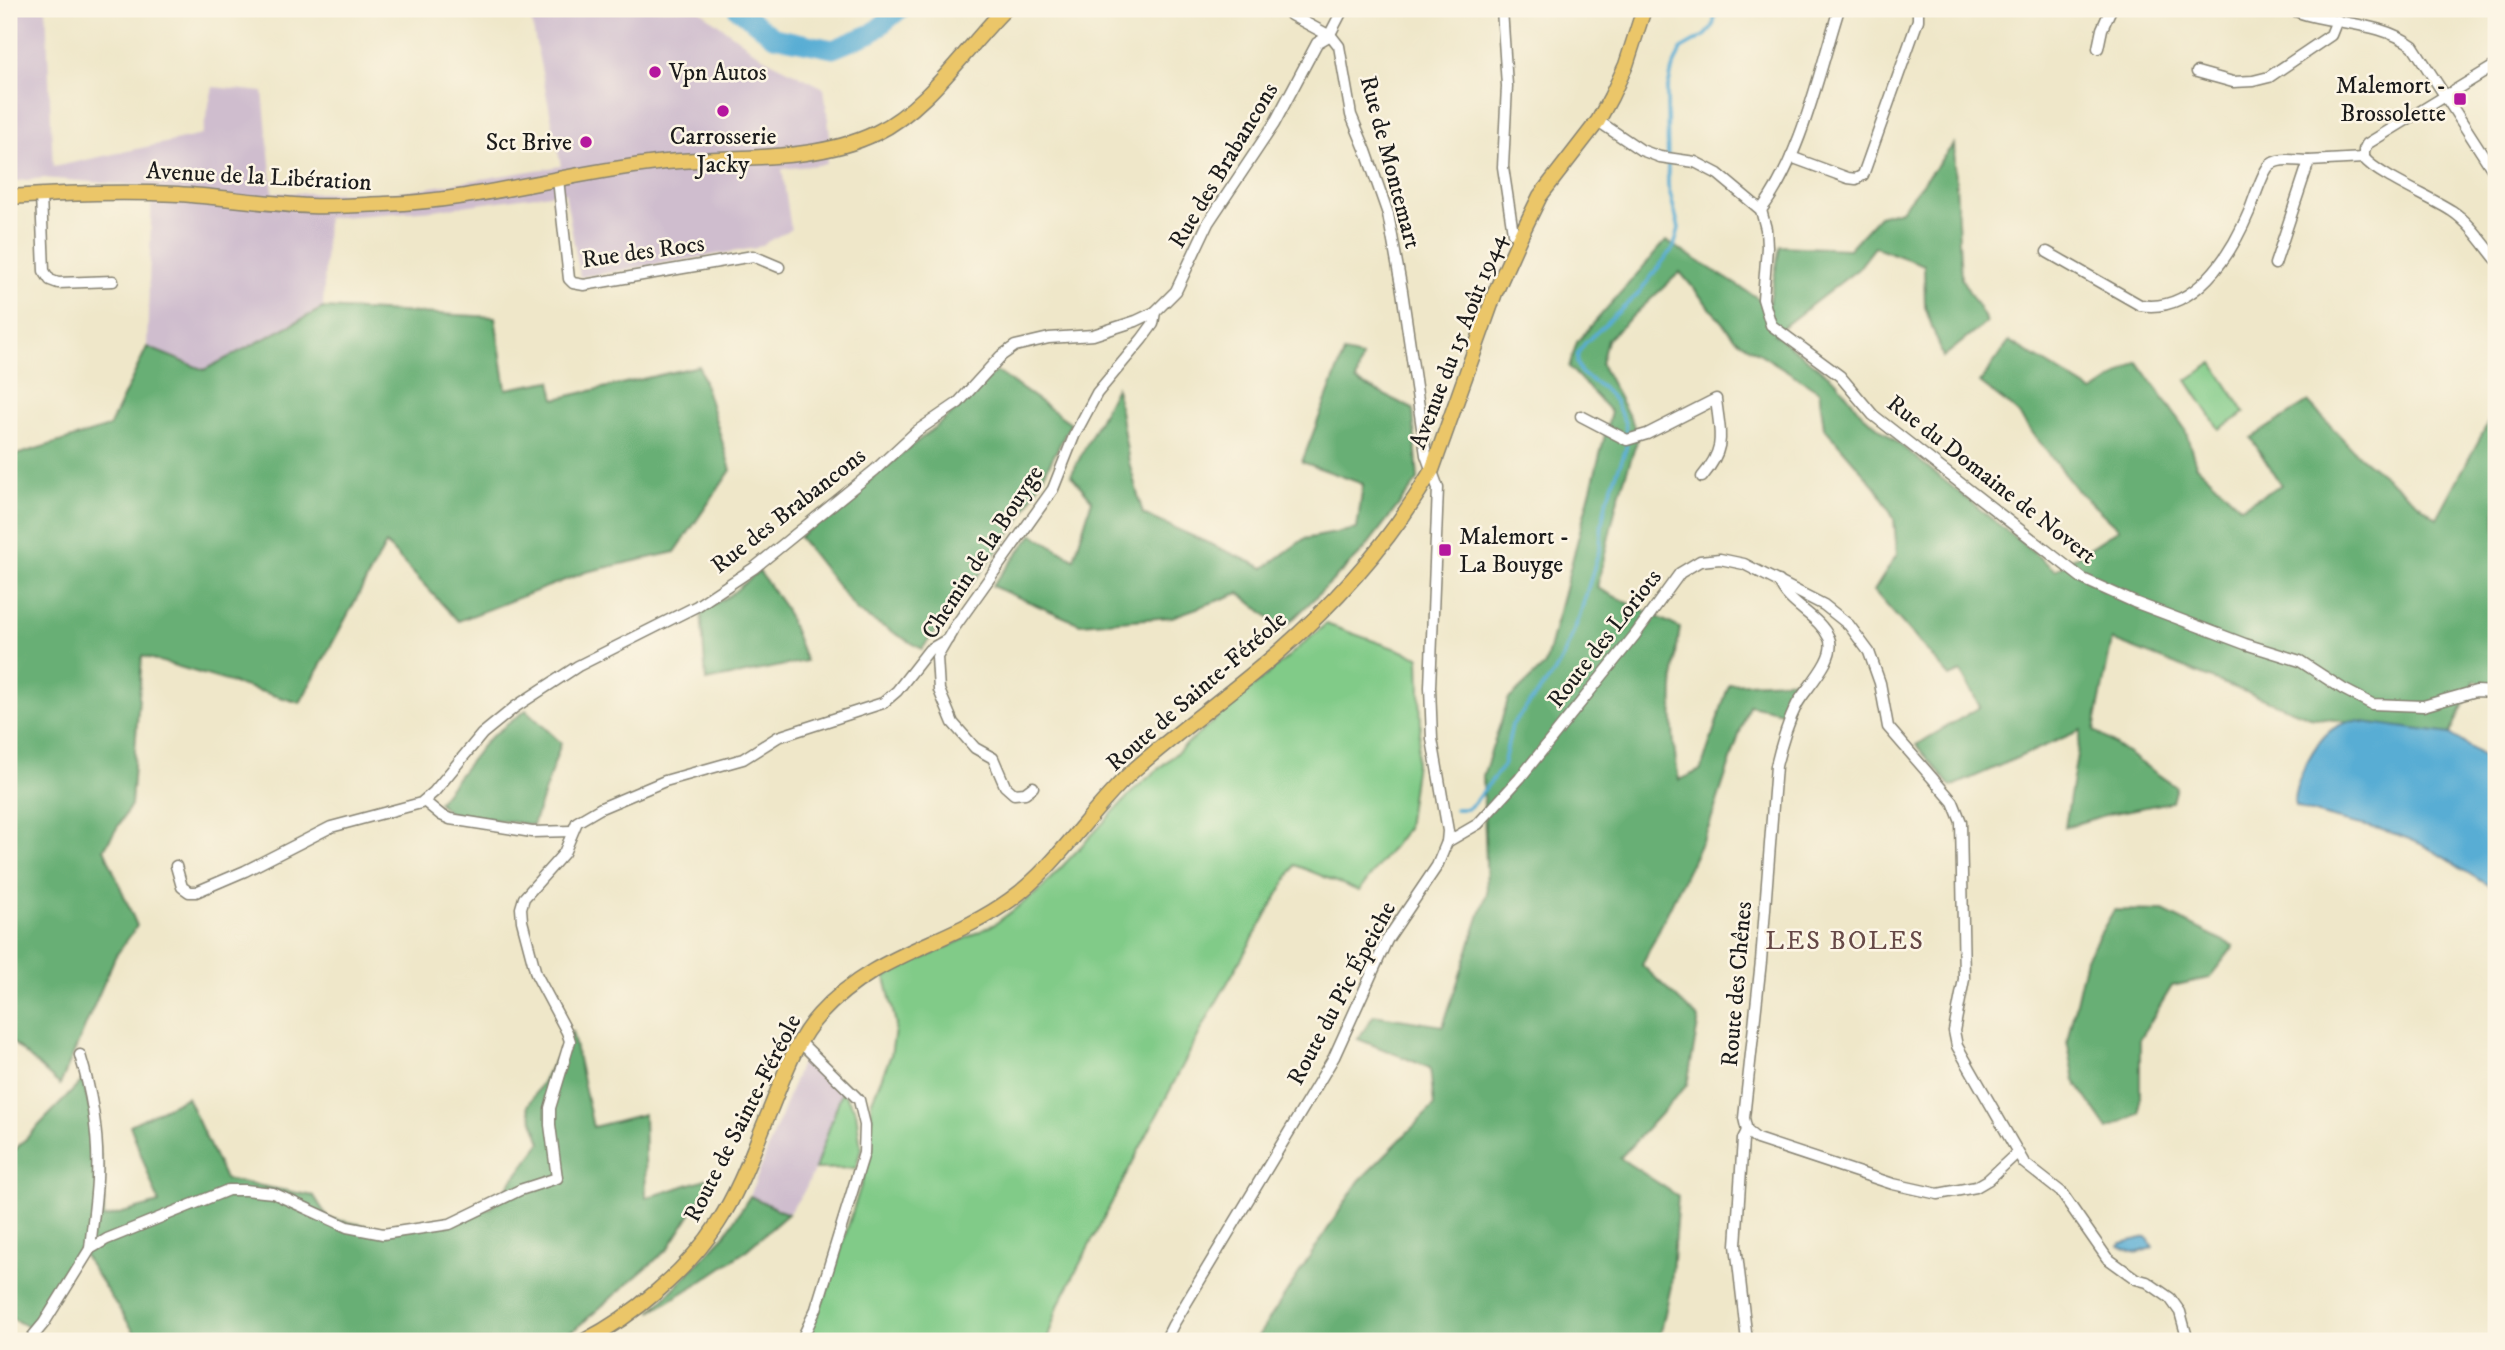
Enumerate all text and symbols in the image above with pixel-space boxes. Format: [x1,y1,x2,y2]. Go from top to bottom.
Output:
place label: Vpn Autos [668,58,767,88]
marker: Vpn Autos [647,64,663,80]
place label: Malemort - Brossolette [2336,71,2446,129]
street label: Rue de Montemart [1353,72,1428,252]
street label: Rue des Brabancons [1162,77,1285,254]
marker: Malemort - Brossolette [2452,91,2468,107]
marker: Carrosserie Jacky [715,103,731,119]
place label: Carrosserie Jacky [670,122,776,180]
place label: Sct Brive [486,128,572,158]
marker: Sct Brive [578,134,594,150]
street label: Avenue de la Libération [145,156,373,198]
street label: Avenue du 15 Août 1944 [1403,228,1513,453]
street label: Rue des Rocs [580,229,706,275]
street label: Rue du Domaine de Novert [1881,389,2102,571]
street label: Rue des Brabancons [705,441,872,581]
street label: Chemin de la Bouyge [915,460,1050,645]
place label: Malemort - La Bouyge [1459,522,1569,580]
marker: Malemort - La Bouyge [1437,542,1453,558]
street label: Route des Loriots [1541,563,1668,714]
street label: Route de Sainte-Féréole [1100,605,1293,778]
street label: Route du Pic Épeiche [1281,896,1403,1091]
street label: Route des Chênes [1715,900,1759,1068]
district label: LES BOLES [1765,925,1925,958]
street label: Route de Sainte-Féréole [677,1009,808,1227]

